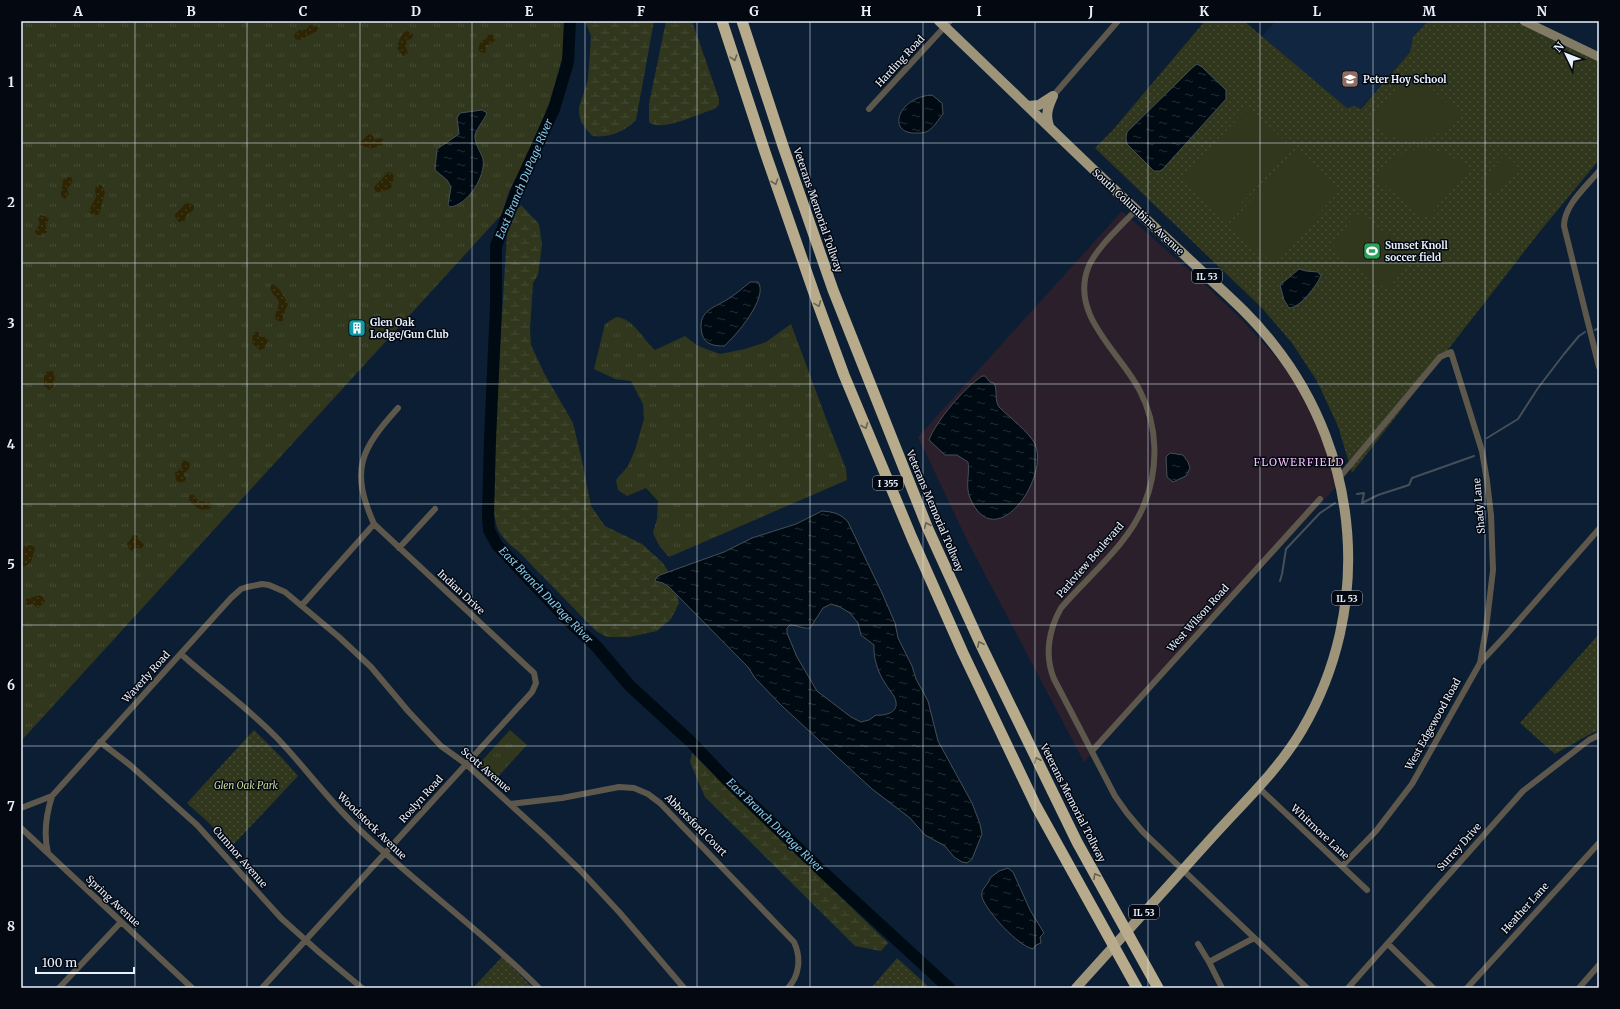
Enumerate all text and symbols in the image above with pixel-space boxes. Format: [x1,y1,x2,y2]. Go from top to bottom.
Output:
text: A [72,3,83,20]
text: B [186,3,196,20]
text: C [299,3,308,20]
text: D [411,3,421,20]
text: E [525,3,534,20]
text: F [637,3,645,20]
text: G [749,3,759,20]
text: H [861,3,872,20]
text: I [976,3,982,20]
text: J [1087,3,1094,20]
text: K [1199,3,1209,20]
text: L [1313,3,1322,20]
text: M [1422,3,1436,20]
text: N [1537,3,1548,20]
street label: Harding Road [873,32,927,90]
north arrow [1546,34,1586,74]
text: N [1551,39,1567,55]
one-way arrow [729,54,738,61]
school or university icon: Peter Hoy School [1340,69,1360,89]
place label: Peter Hoy School [1363,73,1447,86]
text: 1 [8,74,14,91]
water label: East Branch DuPage River [492,116,556,241]
street label: Veterans Memorial Tollway [790,145,846,274]
street label: South Columbine Avenue [1089,166,1187,258]
one-way arrow [770,178,779,185]
text: 2 [7,194,15,211]
place label: Sunset Knoll soccer field [1385,239,1448,264]
sports icon: Sunset Knoll soccer field [1362,241,1382,261]
road number: IL 53 [1192,269,1222,283]
one-way arrow [813,301,821,308]
text: 3 [7,315,15,332]
place label: Glen Oak Lodge/Gun Club [370,316,449,341]
building icon: Glen Oak Lodge/Gun Club [347,318,367,338]
one-way arrow [860,422,868,429]
text: 4 [7,436,16,453]
street label: Veterans Memorial Tollway [903,447,967,574]
district label: FLOWERFIELD [1254,455,1344,469]
road number: I 355 [873,476,903,490]
street label: Shady Lane [1470,478,1488,534]
street label: Parkview Boulevard [1054,520,1126,600]
one-way arrow [923,522,931,529]
water label: East Branch DuPage River [496,544,596,647]
text: 5 [7,556,15,573]
street label: Indian Drive [435,567,487,617]
street label: West Wilson Road [1164,582,1232,655]
road number: IL 53 [1332,591,1362,605]
one-way arrow [977,640,985,648]
street label: Waverly Road [119,648,173,706]
street label: West Edgewood Road [1402,676,1464,773]
text: 6 [7,677,15,694]
street label: Veterans Memorial Tollway [1037,741,1109,865]
street label: Scott Avenue [458,745,514,795]
one-way arrow [1034,757,1042,765]
street label: Roslyn Road [396,773,446,825]
water label: East Branch DuPage River [724,775,827,875]
park label: Glen Oak Park [214,779,279,792]
street label: Woodstock Avenue [334,789,409,862]
street label: Abbotsford Court [661,790,730,859]
text: 7 [7,798,15,815]
street label: Whitmore Lane [1287,801,1352,862]
street label: Surrey Drive [1434,820,1484,874]
street label: Cumnor Avenue [210,824,270,890]
street label: Spring Avenue [83,872,143,930]
one-way arrow [1094,873,1101,880]
street label: Heather Lane [1499,880,1551,936]
road number: IL 53 [1129,905,1159,919]
text: 8 [7,918,15,935]
scale bar [36,949,134,975]
text: 100 m [42,955,77,970]

